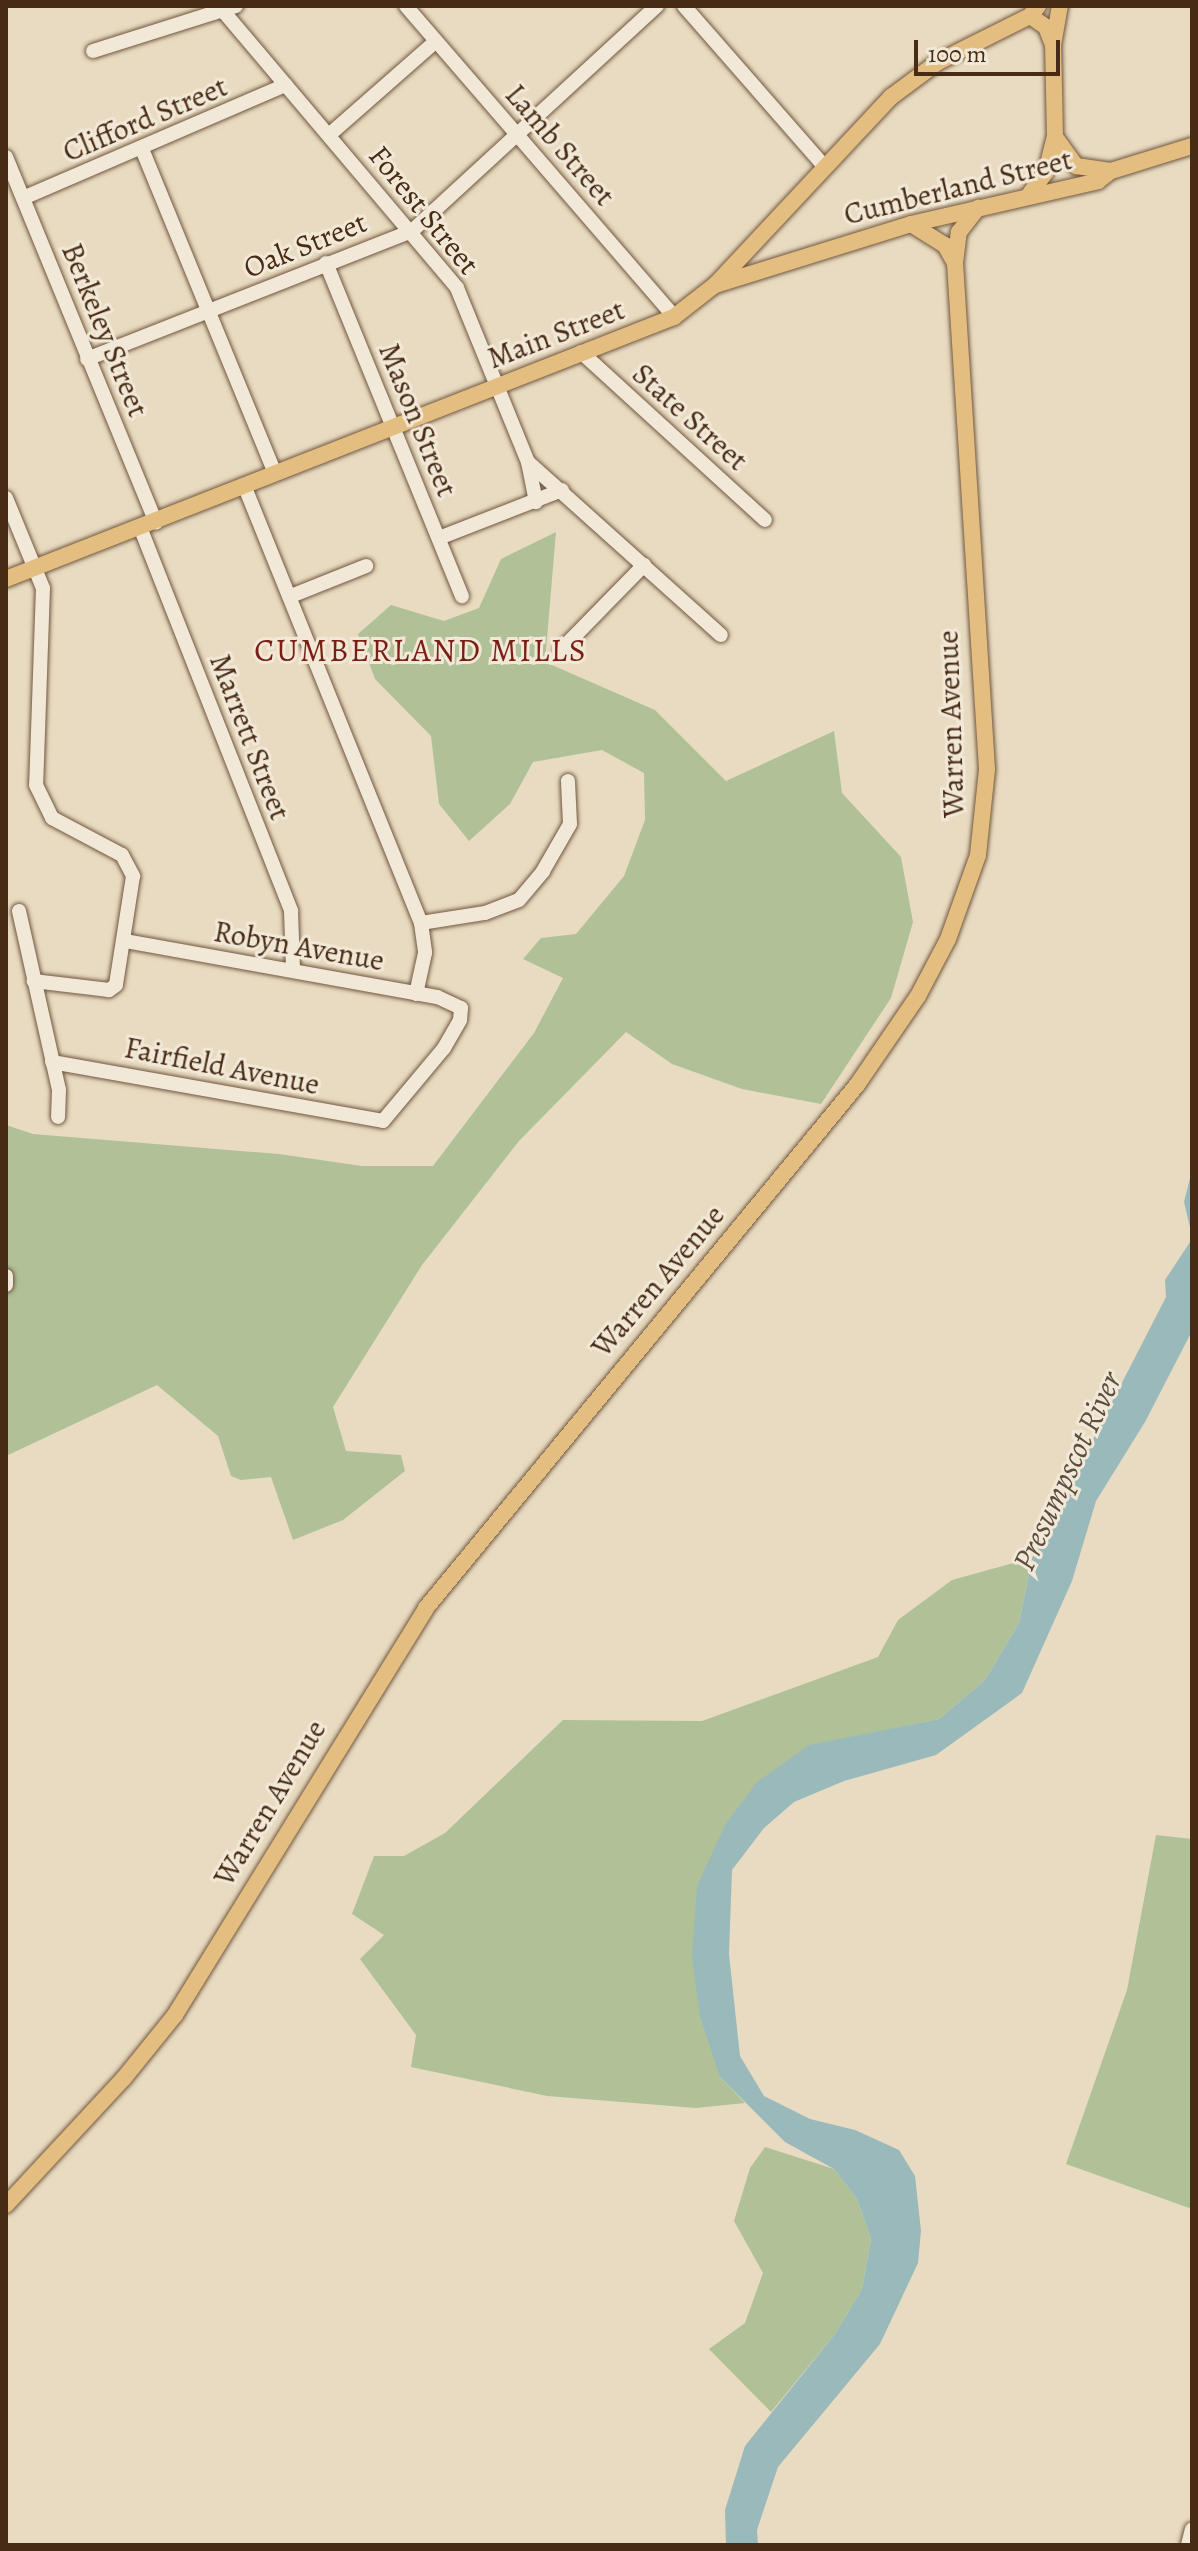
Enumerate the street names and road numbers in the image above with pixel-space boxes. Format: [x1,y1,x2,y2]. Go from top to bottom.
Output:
street label: Clifford Street [57,68,233,170]
street label: Lamb Street [498,77,622,213]
street label: Forest Street [361,138,487,282]
street label: Cumberland Street [840,141,1076,233]
street label: Oak Street [238,204,372,286]
street label: Berkeley Street [54,238,156,422]
street label: Main Street [482,291,630,377]
street label: Mason Street [371,338,465,502]
street label: State Street [625,356,755,478]
street label: Warren Avenue [930,630,972,818]
street label: Marrett Street [202,649,298,825]
street label: Robyn Avenue [211,913,387,979]
street label: Fairfield Avenue [122,1029,322,1103]
street label: Warren Avenue [584,1198,732,1364]
street label: Warren Avenue [206,1713,334,1893]

